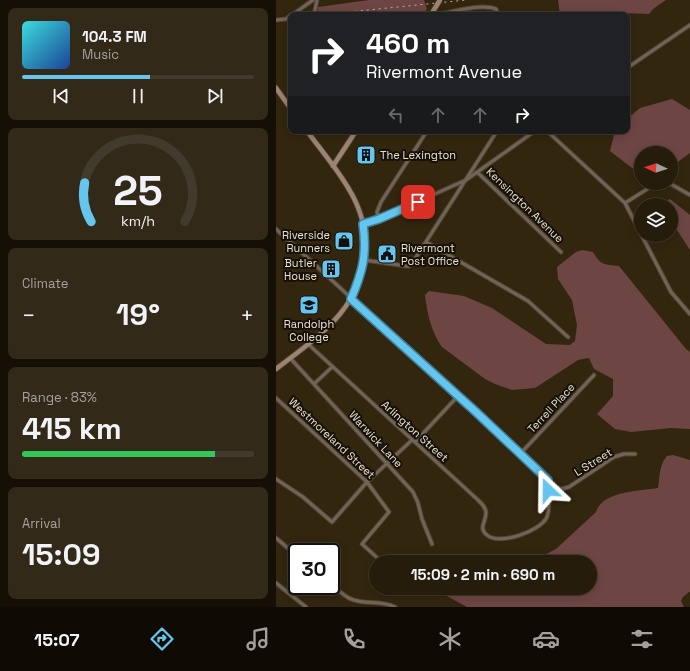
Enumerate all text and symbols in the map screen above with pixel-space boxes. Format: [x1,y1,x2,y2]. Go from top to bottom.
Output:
text: 460 m [366,25,450,61]
text: 104.3 FM [82,27,147,46]
icon: right [300,28,352,80]
text: Music [82,46,119,63]
text: Rivermont Avenue [366,60,522,83]
icon: previous [50,85,72,107]
icon: pause [127,85,149,107]
icon: next [204,85,226,107]
icon: left [385,104,407,126]
icon: ahead [427,104,449,126]
icon: ahead [469,104,491,126]
icon: right [511,104,533,126]
building icon: The Lexington [355,144,377,166]
north arrow [634,146,678,190]
map controls [634,146,678,242]
place label: The Lexington [380,148,456,162]
text: 25 [113,163,163,216]
street label: Kensington Avenue [483,165,567,245]
pin [401,185,435,219]
icon: arrive [407,191,429,213]
button: layers [634,198,678,242]
text: km/h [121,211,155,229]
place label: Riverside Runners [282,228,330,255]
shop icon: Riverside Runners [333,230,355,252]
place label: Rivermont Post Office [401,241,459,268]
public building icon: Rivermont Post Office [376,243,398,265]
place label: Butler House [284,256,317,283]
building icon: Butler House [320,258,342,280]
text: Climate [22,275,68,292]
school or university icon: Randolph College [298,294,320,316]
text: 19° [116,295,160,334]
text: − [22,301,36,329]
text: + [240,301,254,329]
place label: Randolph College [284,317,334,344]
street label: Terrell Place [524,380,578,436]
text: Range · 83% [22,389,97,406]
street label: Westmoreland Street [286,394,378,482]
street label: Arlington Street [379,397,451,465]
street label: Warwick Lane [346,408,406,470]
text: 415 km [22,409,122,448]
street label: L Street [571,445,615,479]
position arrow [527,469,569,511]
text: Arrival [22,515,61,532]
text: 15:09 [22,535,100,574]
speed limit sign: 30 [288,543,340,595]
text: 15:09 · 2 min · 690 m [411,565,555,584]
icon: directions [148,625,176,653]
icon: music [244,625,272,653]
icon: phone [340,625,368,653]
icon: climate [436,625,464,653]
icon: car [532,625,560,653]
icon: filters [628,625,656,653]
text: 15:07 [34,628,80,651]

